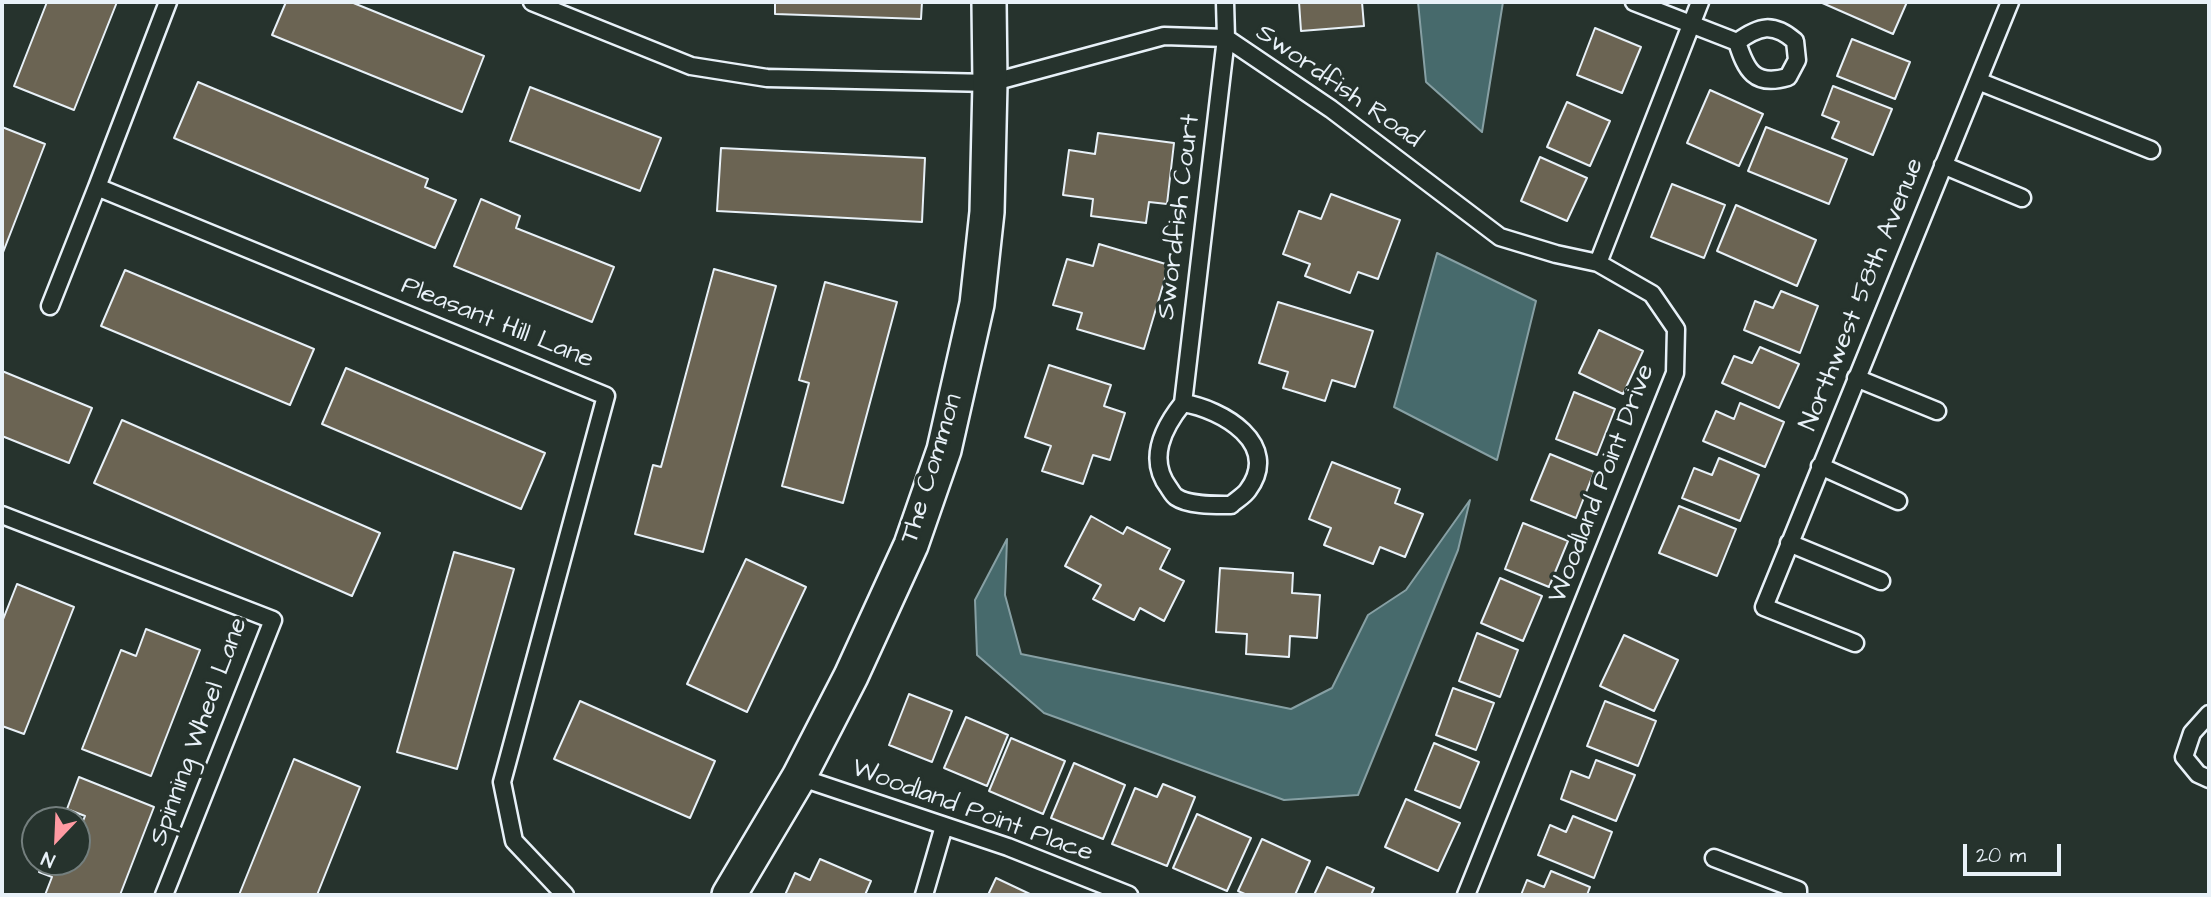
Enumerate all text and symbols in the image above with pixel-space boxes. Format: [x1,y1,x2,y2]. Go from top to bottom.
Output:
street label: Swordfish Road [1249,18,1427,156]
street label: Swordfish Court [1152,112,1208,322]
street label: Northwest 58th Avenue [1794,154,1932,436]
street label: Pleasant Hill Lane [396,271,598,377]
street label: Woodland Point Drive [1543,360,1663,608]
street label: The Common [895,390,971,548]
street label: Spinning Wheel Lane [144,614,256,850]
street label: Woodland Point Place [847,754,1097,870]
north arrow [21,806,91,876]
scale bar [1966,830,2064,874]
text: 20 m [1976,841,2026,870]
text: N [38,844,59,874]

